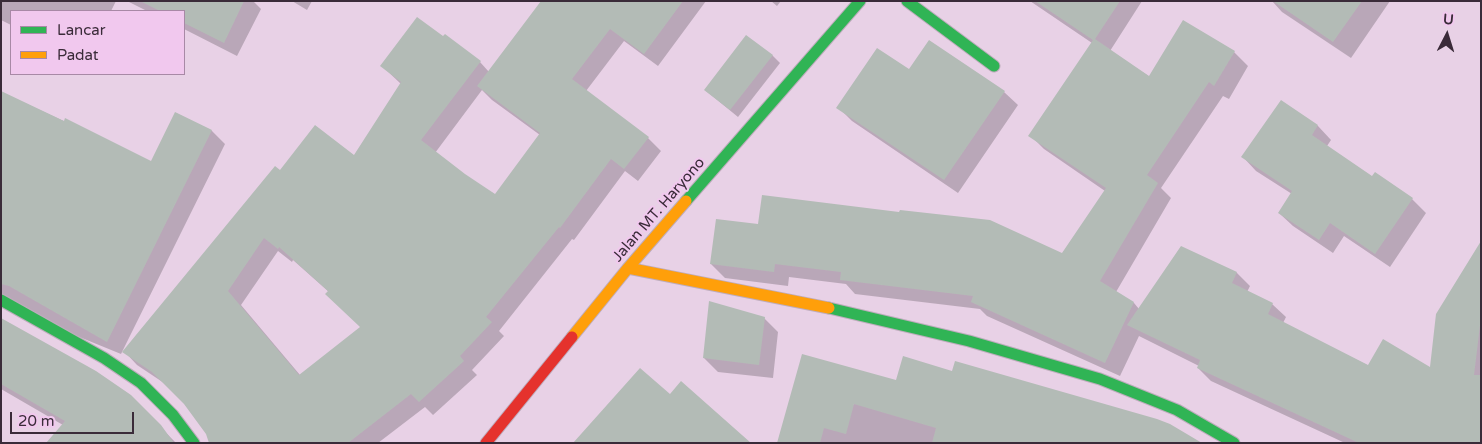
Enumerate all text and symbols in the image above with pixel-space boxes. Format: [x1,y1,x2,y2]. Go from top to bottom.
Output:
legend [10,10,185,75]
north arrow [1422,10,1472,60]
text: U [1442,11,1454,28]
text: Lancar [57,21,105,39]
text: Padat [57,46,99,64]
street label: Jalan MT. Haryono [609,154,709,266]
scale bar [12,402,136,434]
text: 20 m [18,412,55,430]

